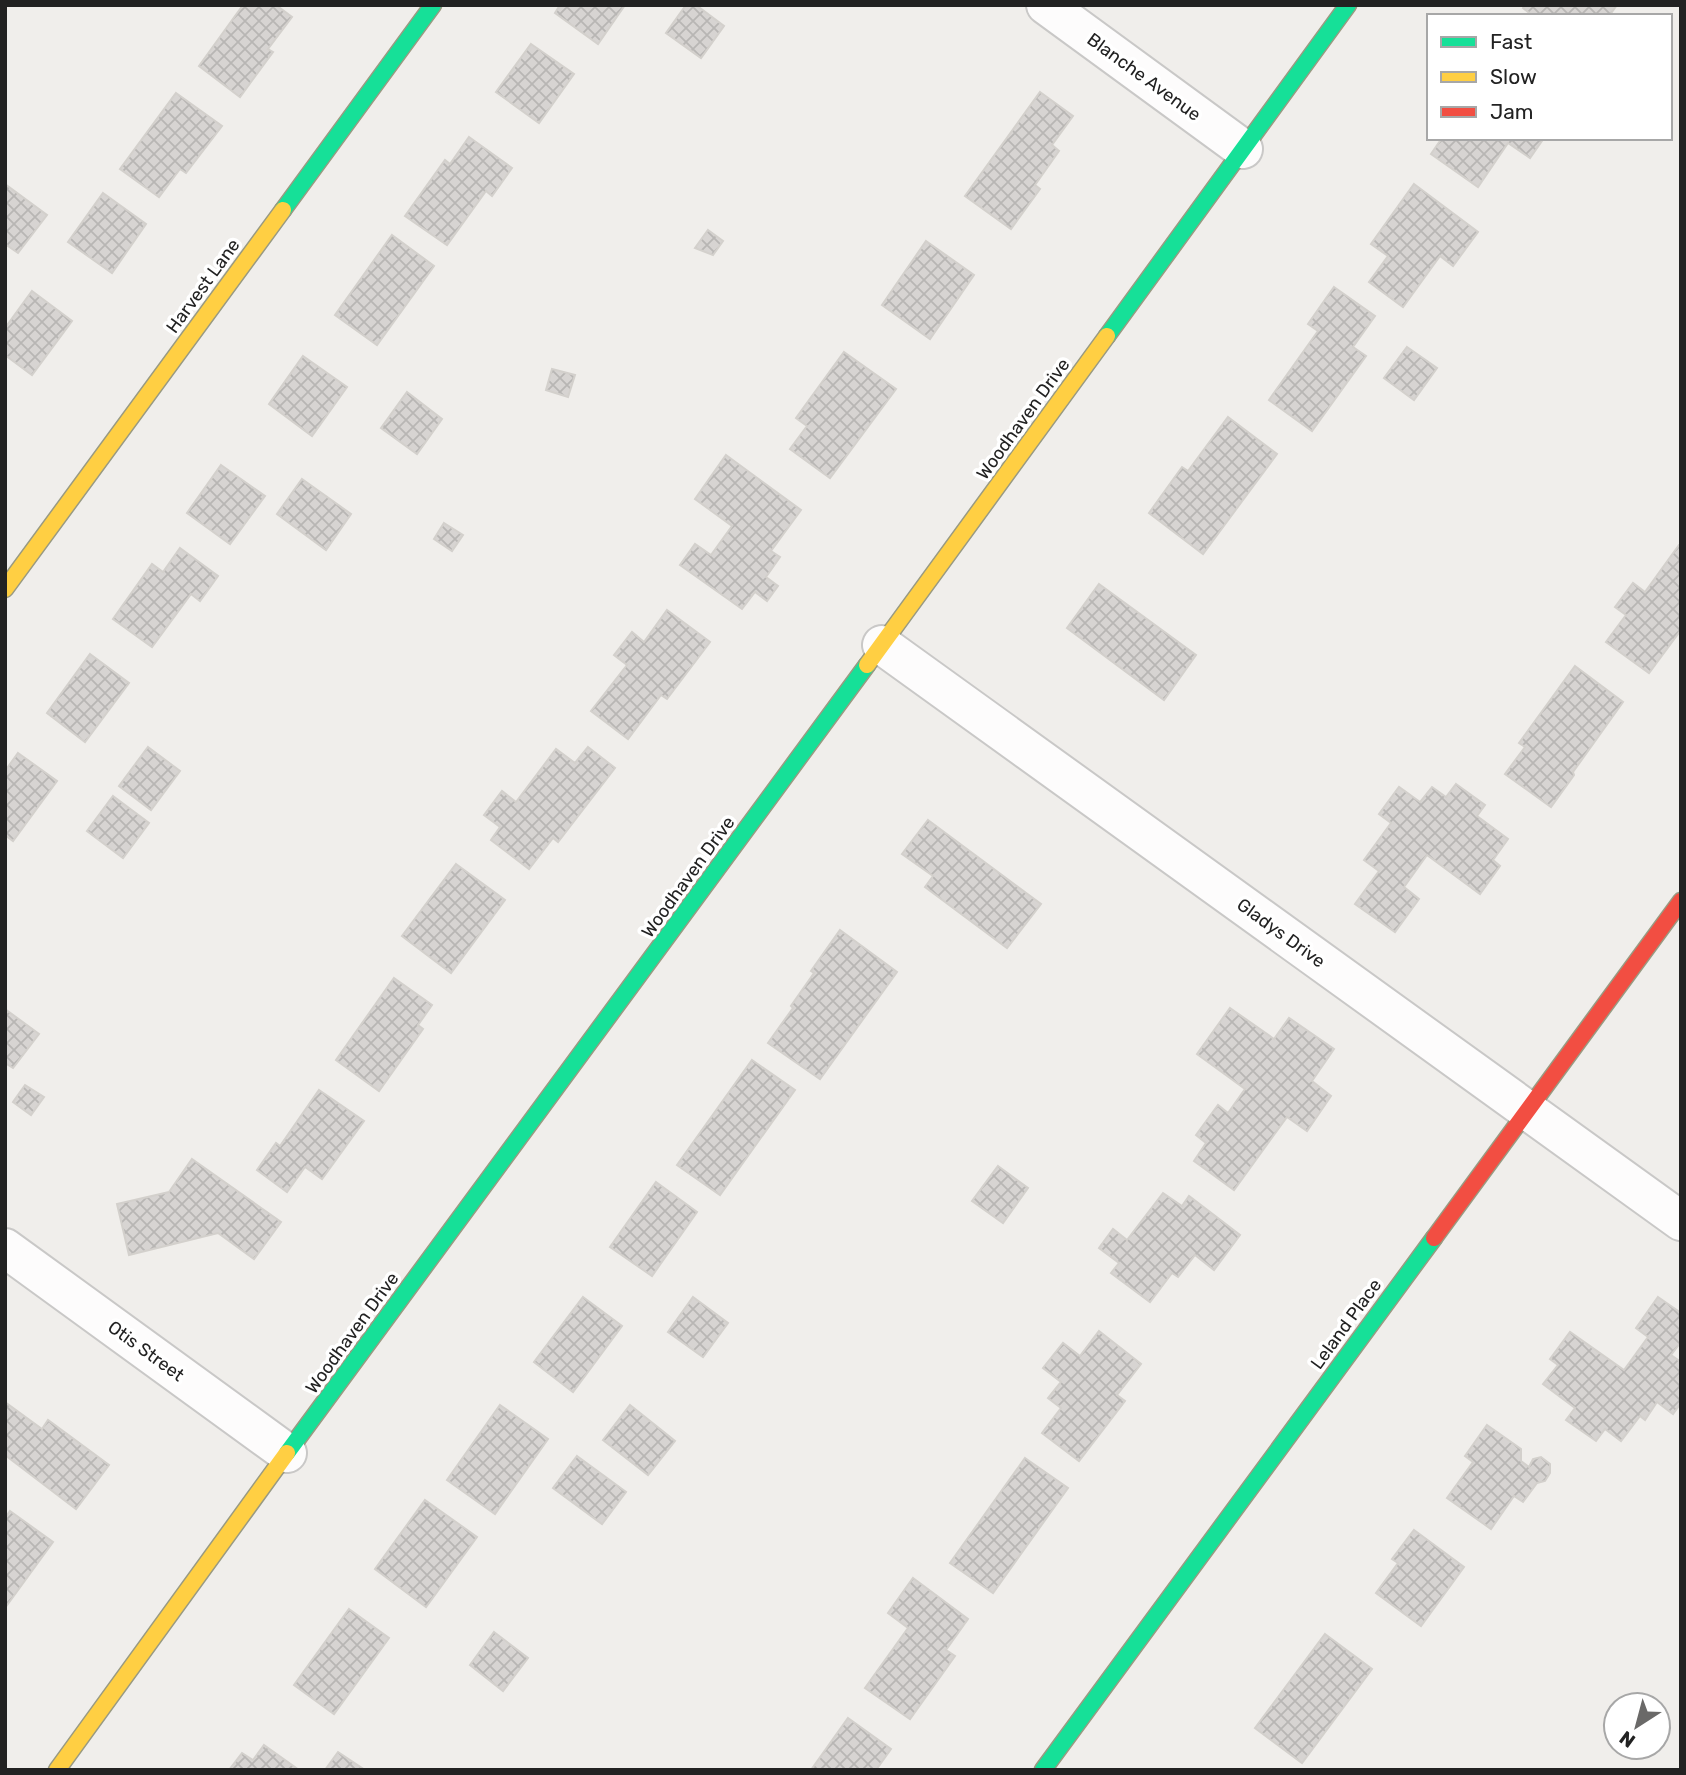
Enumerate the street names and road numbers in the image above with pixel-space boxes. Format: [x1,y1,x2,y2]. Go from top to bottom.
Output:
street label: Blanche Avenue [1083,28,1205,126]
street label: Harvest Lane [161,235,245,337]
street label: Woodhaven Drive [972,354,1074,484]
street label: Woodhaven Drive [637,812,739,942]
street label: Gladys Drive [1233,894,1329,972]
street label: Woodhaven Drive [301,1268,403,1398]
street label: Leland Place [1306,1275,1386,1373]
street label: Otis Street [103,1316,189,1386]

